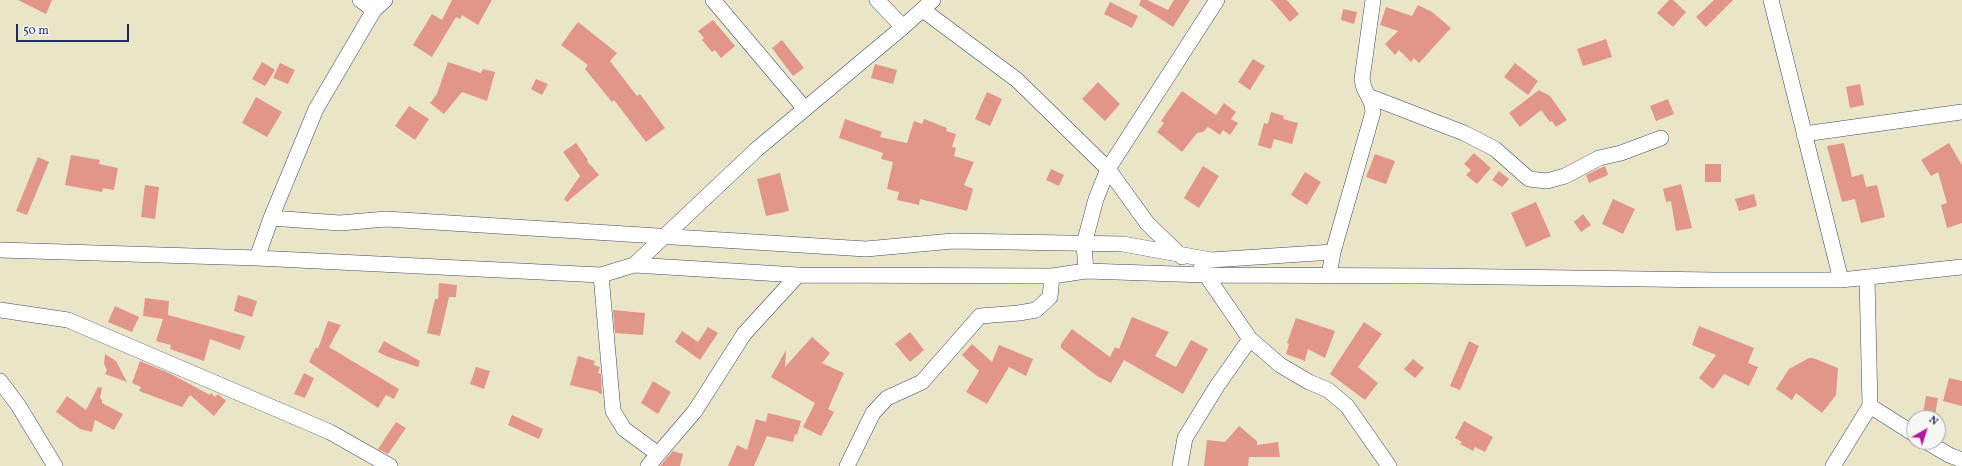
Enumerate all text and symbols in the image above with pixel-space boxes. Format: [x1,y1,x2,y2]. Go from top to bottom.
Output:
scale bar [18,16,131,42]
text: 50 m [23,23,49,39]
north arrow [1906,410,1946,450]
text: N [1925,413,1941,429]

